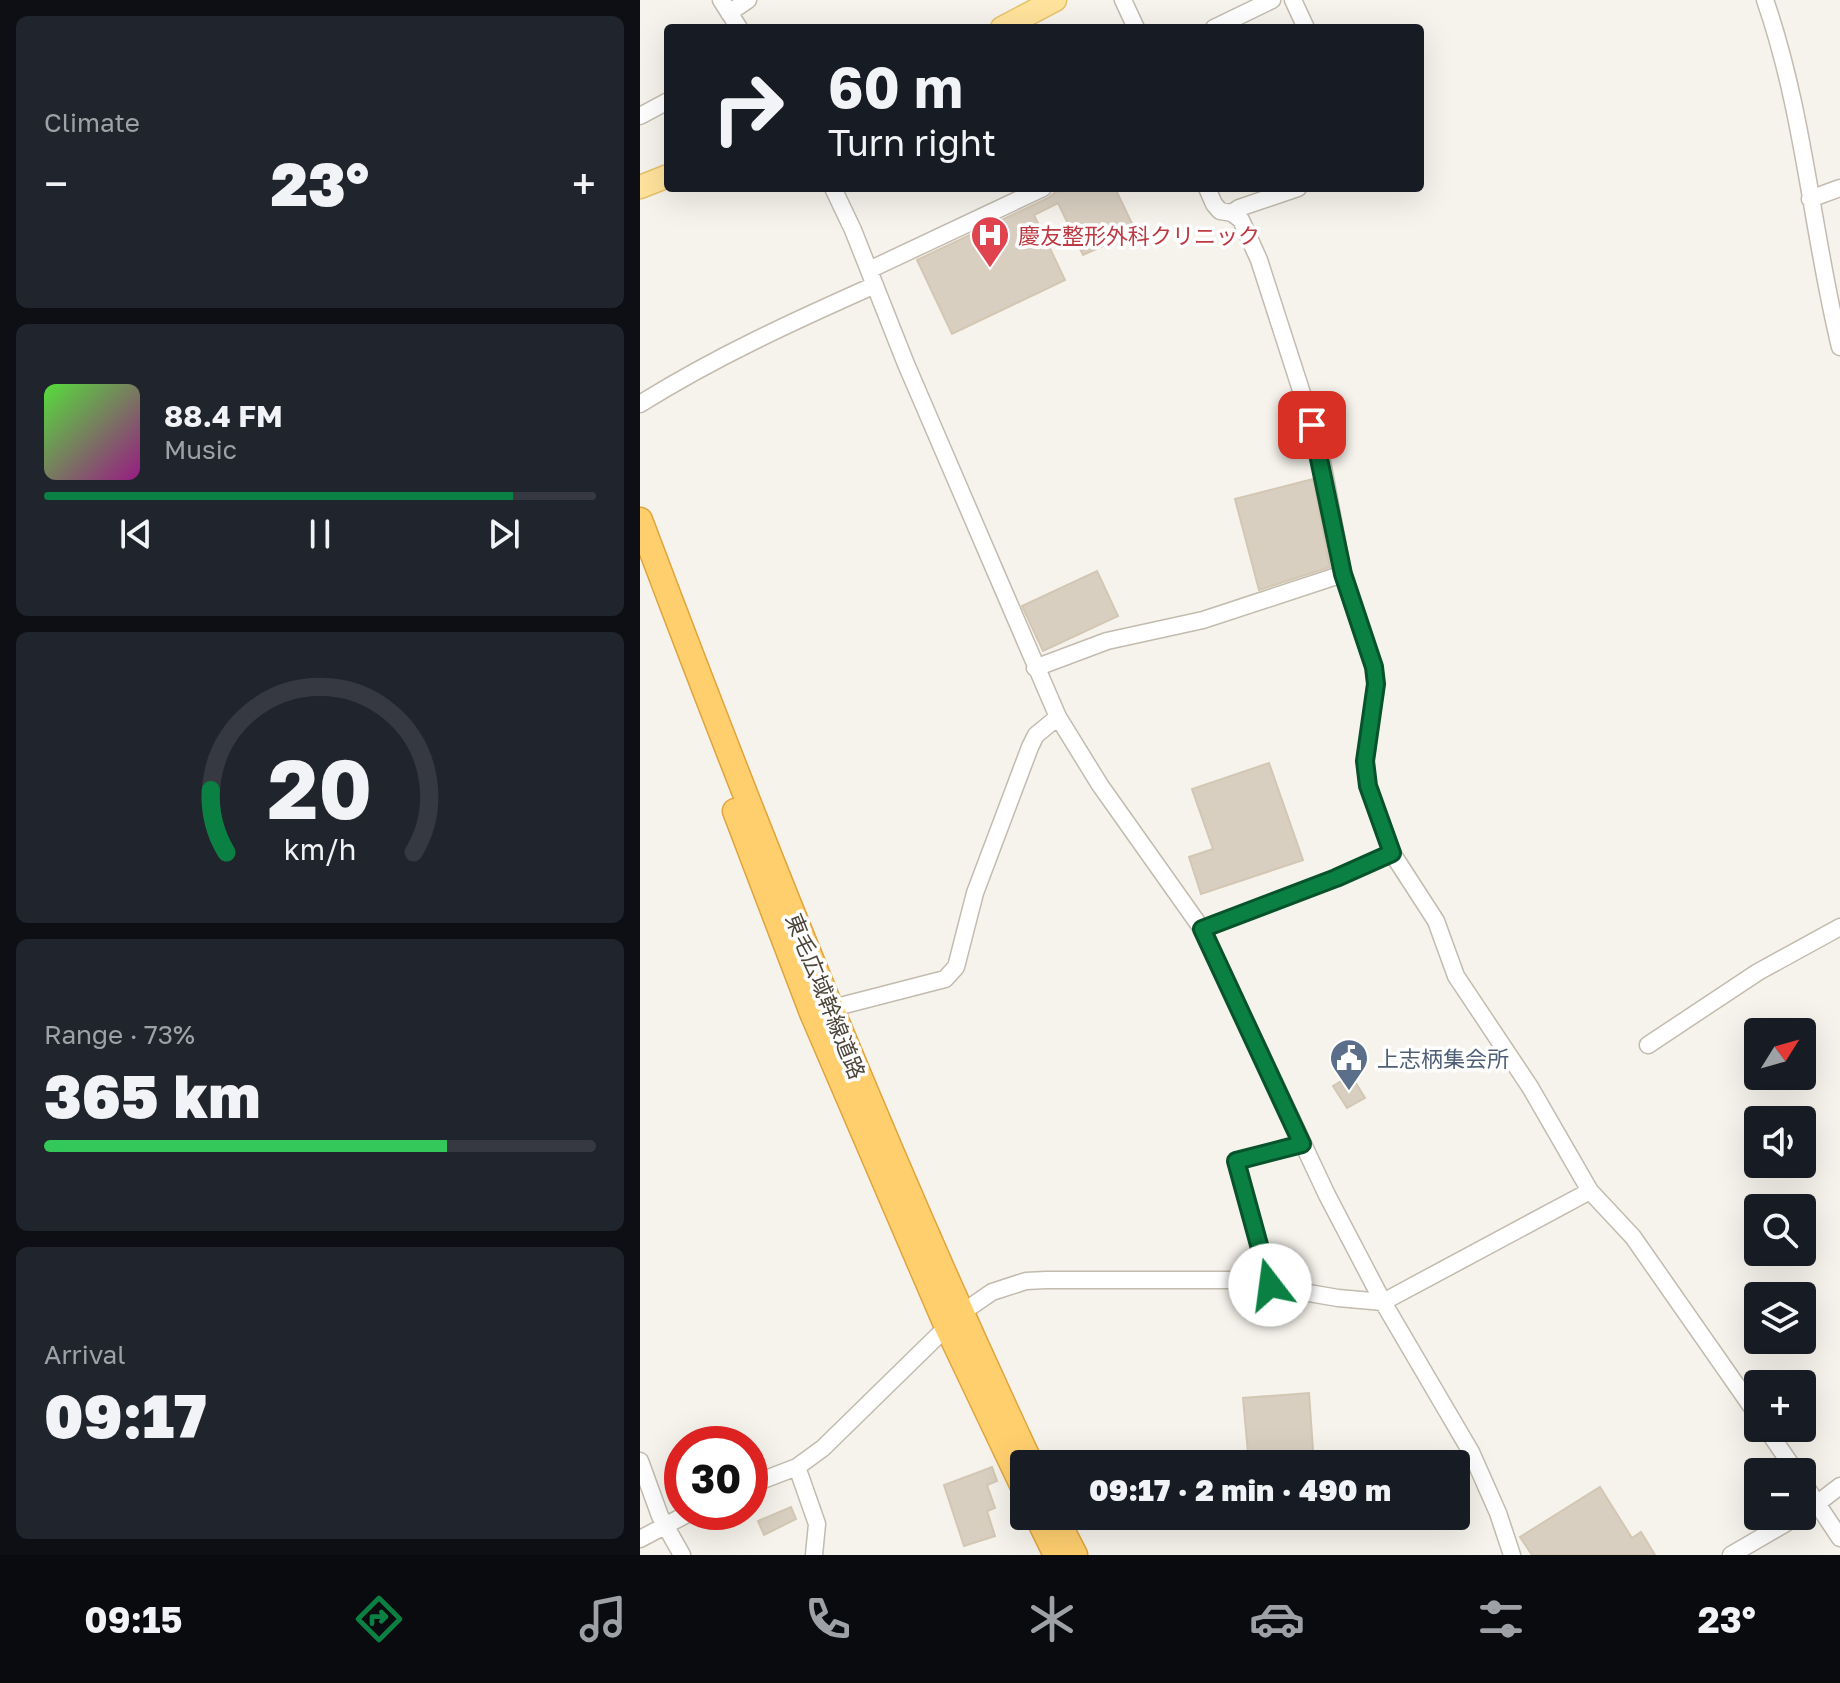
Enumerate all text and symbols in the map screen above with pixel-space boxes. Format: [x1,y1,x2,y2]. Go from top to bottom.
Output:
text: 60 m [828,53,963,120]
icon: right [696,56,800,160]
text: Climate [44,107,140,138]
text: Turn right [828,121,996,164]
text: 23° [271,147,369,219]
text: − [44,157,68,210]
text: + [572,157,596,210]
hospital icon: 慶友整形外科クリニック [969,214,1011,269]
place label: 慶友整形外科クリニック [1018,222,1260,249]
pin [1278,391,1346,459]
text: 88.4 FM [164,398,283,434]
icon: arrive [1290,403,1334,447]
text: Music [164,434,237,465]
icon: previous [114,512,158,556]
icon: pause [298,512,342,556]
icon: next [482,512,526,556]
text: 20 [268,737,372,837]
text: km/h [284,833,356,867]
street label: 東毛広域幹線道路 [781,909,871,1083]
north arrow [1744,1018,1816,1090]
map controls [1744,1018,1816,1530]
text: Range · 73% [44,1019,195,1050]
public building icon: 上志柄集会所 [1328,1037,1370,1092]
place label: 上志柄集会所 [1377,1045,1509,1072]
text: 365 km [44,1059,260,1131]
button: sound [1744,1106,1816,1178]
button: search [1744,1194,1816,1266]
position arrow [1228,1243,1312,1327]
button: layers [1744,1282,1816,1354]
text: Arrival [44,1339,125,1370]
button: + [1744,1370,1816,1442]
text: 09:17 [44,1379,207,1451]
speed limit sign: 30 [664,1426,768,1530]
button: − [1744,1458,1816,1530]
text: 09:17 · 2 min · 490 m [1089,1472,1391,1508]
icon: directions [351,1591,407,1647]
icon: music [575,1591,631,1647]
icon: phone [800,1591,856,1647]
icon: climate [1024,1591,1080,1647]
icon: car [1249,1591,1305,1647]
icon: filters [1473,1591,1529,1647]
text: 09:15 [84,1598,183,1641]
text: 23° [1698,1598,1756,1641]

